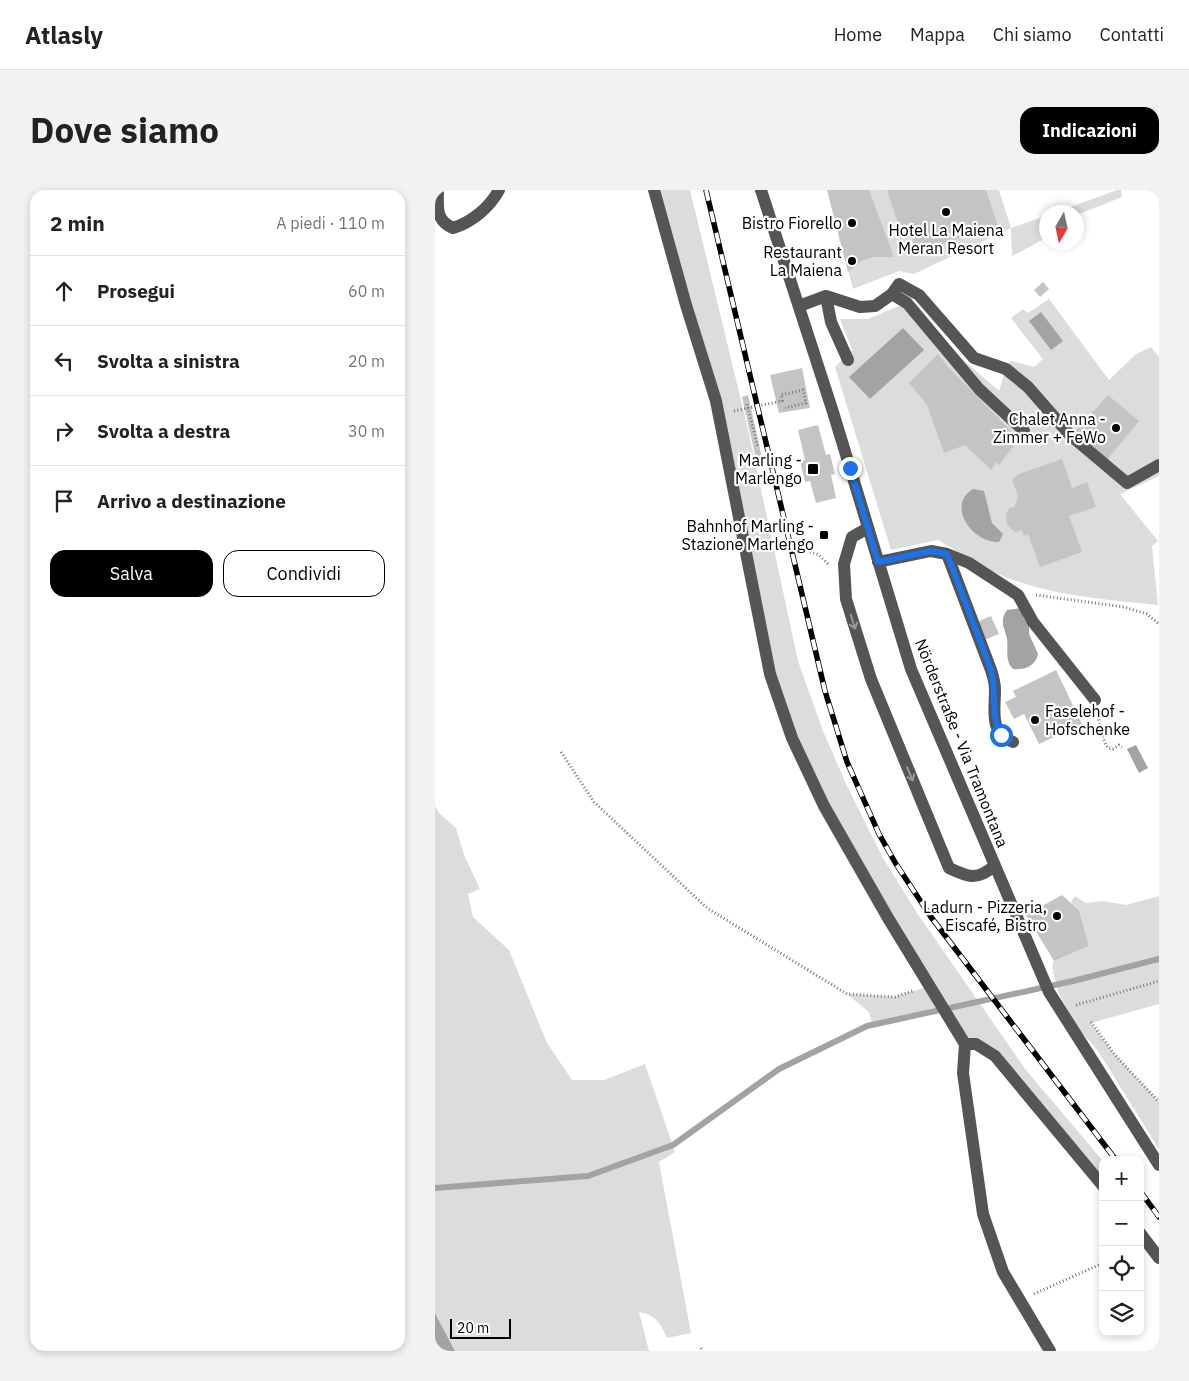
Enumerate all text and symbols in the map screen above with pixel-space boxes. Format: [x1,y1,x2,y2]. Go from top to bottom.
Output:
text: Atlasly [25,19,103,51]
text: Home [834,23,882,46]
text: Mappa [910,23,965,46]
text: Chi siamo [993,23,1072,46]
text: Contatti [1100,23,1164,46]
text: Dove siamo [30,107,219,153]
button: Indicazioni [1020,107,1159,154]
north arrow [1039,205,1084,250]
marker: Hotel La Maiena Meran Resort [940,206,952,218]
text: 2 min [50,209,105,237]
text: A piedi · 110 m [276,213,385,233]
place label: Bistro Fiorello [742,213,842,233]
marker: Bistro Fiorello [846,217,858,229]
place label: Hotel La Maiena Meran Resort [888,220,1004,258]
place label: Restaurant La Maiena [763,242,842,280]
marker: Restaurant La Maiena [846,255,858,267]
icon: ahead [50,277,78,305]
text: Prosegui [97,279,175,303]
text: 60 m [348,281,385,301]
icon: left [50,347,78,375]
text: Svolta a sinistra [97,349,240,373]
text: 20 m [348,351,385,371]
place label: Chalet Anna - Zimmer + FeWo [993,409,1106,447]
icon: right [50,417,78,445]
text: Svolta a destra [97,419,230,443]
text: 30 m [348,421,385,441]
marker: Chalet Anna - Zimmer + FeWo [1110,422,1122,434]
place label: Marling - Marlengo [735,450,802,488]
route end [839,457,862,480]
marker: Marling - Marlengo [806,462,820,476]
icon: arrive [50,487,78,515]
text: Arrivo a destinazione [97,489,286,513]
place label: Bahnhof Marling - Stazione Marlengo [682,516,814,554]
marker: Bahnhof Marling - Stazione Marlengo [818,529,830,541]
button: Salva [50,550,213,597]
button: Condividi [223,550,385,597]
one-way arrow [849,614,858,629]
street label: Nörderstraße - Via Tramontana [911,636,1013,851]
place label: Faselehof - Hofschenke [1045,701,1130,739]
marker: Faselehof - Hofschenke [1029,714,1041,726]
route start [990,724,1013,747]
one-way arrow [906,766,915,781]
place label: Ladurn - Pizzeria, Eiscafé, Bistro [923,897,1047,935]
marker: Ladurn - Pizzeria, Eiscafé, Bistro [1051,910,1063,922]
map controls [1099,1156,1144,1336]
button: + [1099,1156,1144,1201]
button: − [1099,1201,1144,1246]
button: locate [1099,1246,1144,1291]
button: layers [1099,1291,1144,1336]
scale bar [450,1316,511,1339]
text: 20 m [457,1319,489,1337]

